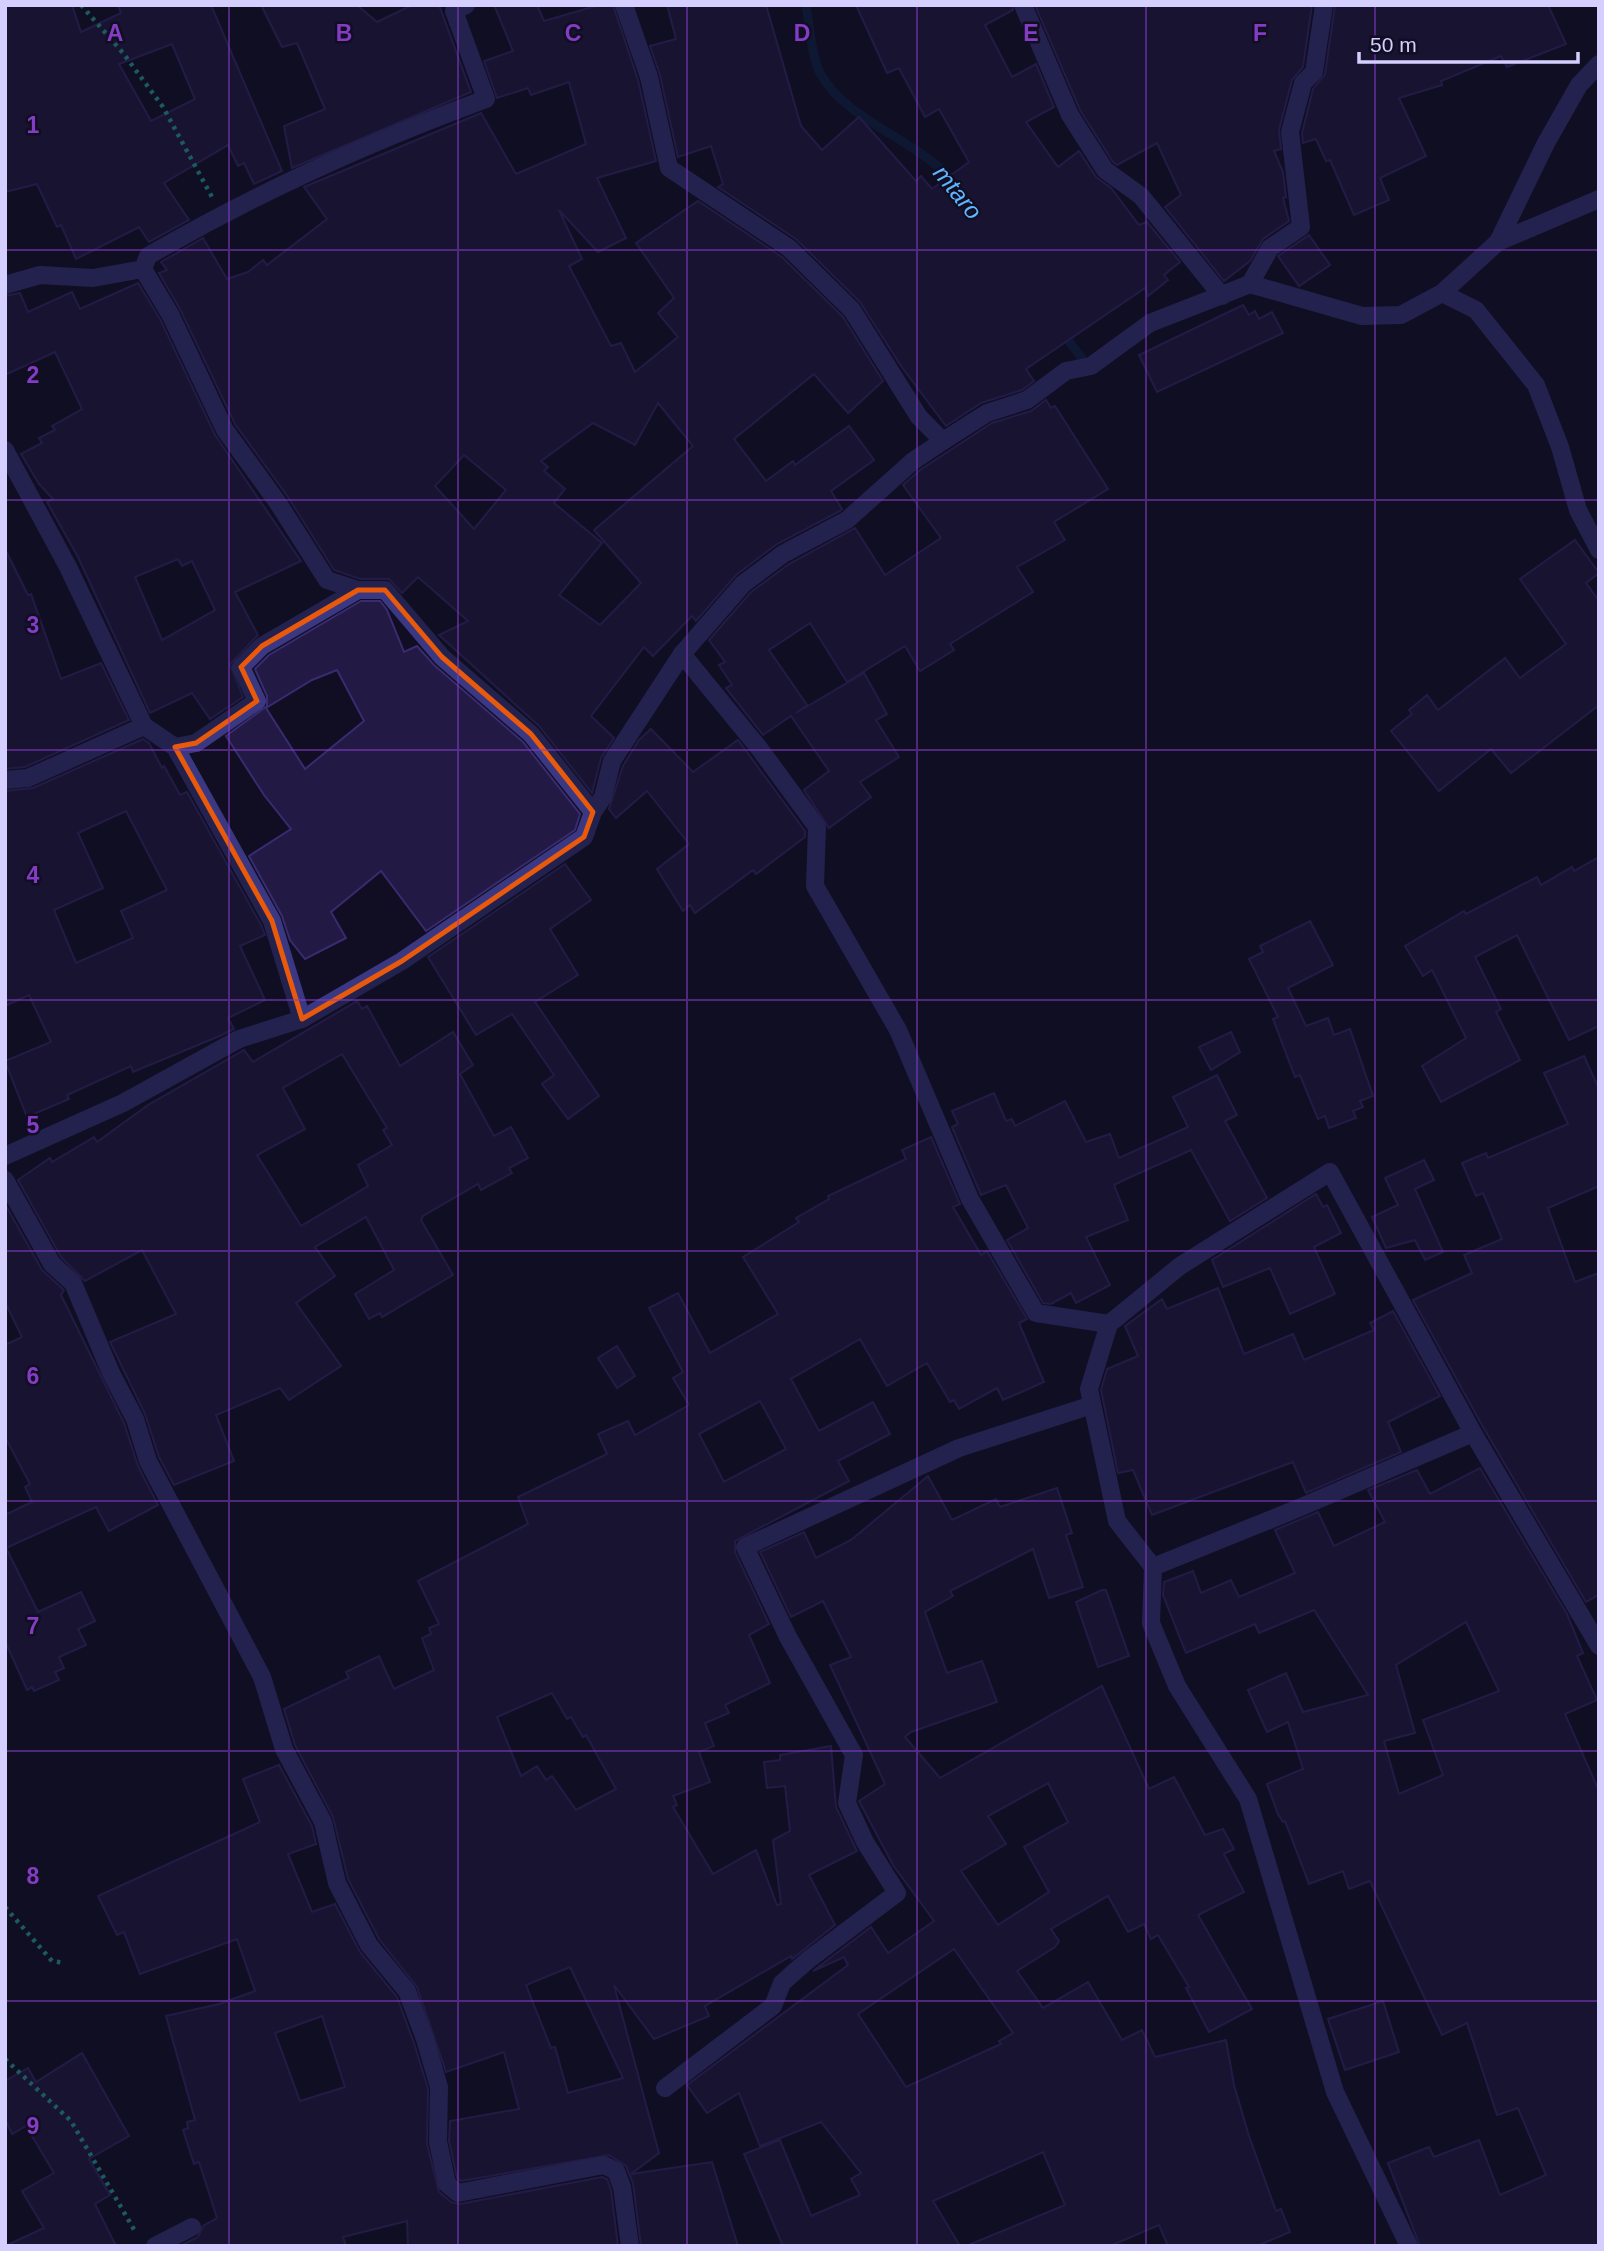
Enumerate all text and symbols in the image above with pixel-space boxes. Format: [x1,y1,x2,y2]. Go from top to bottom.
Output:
text: A [107,20,123,46]
text: B [336,20,352,46]
text: C [565,20,581,46]
text: D [794,20,810,46]
text: E [1023,20,1039,46]
text: F [1253,20,1267,46]
scale bar [1359,21,1578,65]
text: 50 m [1370,33,1417,56]
text: 1 [27,112,40,138]
water label: mtaro [928,160,988,224]
text: 2 [27,362,39,388]
text: 3 [27,612,39,638]
text: 4 [27,862,40,888]
text: 5 [27,1112,40,1138]
text: 6 [27,1363,39,1389]
text: 7 [27,1613,39,1639]
text: 8 [27,1863,40,1889]
text: 9 [27,2113,39,2139]

